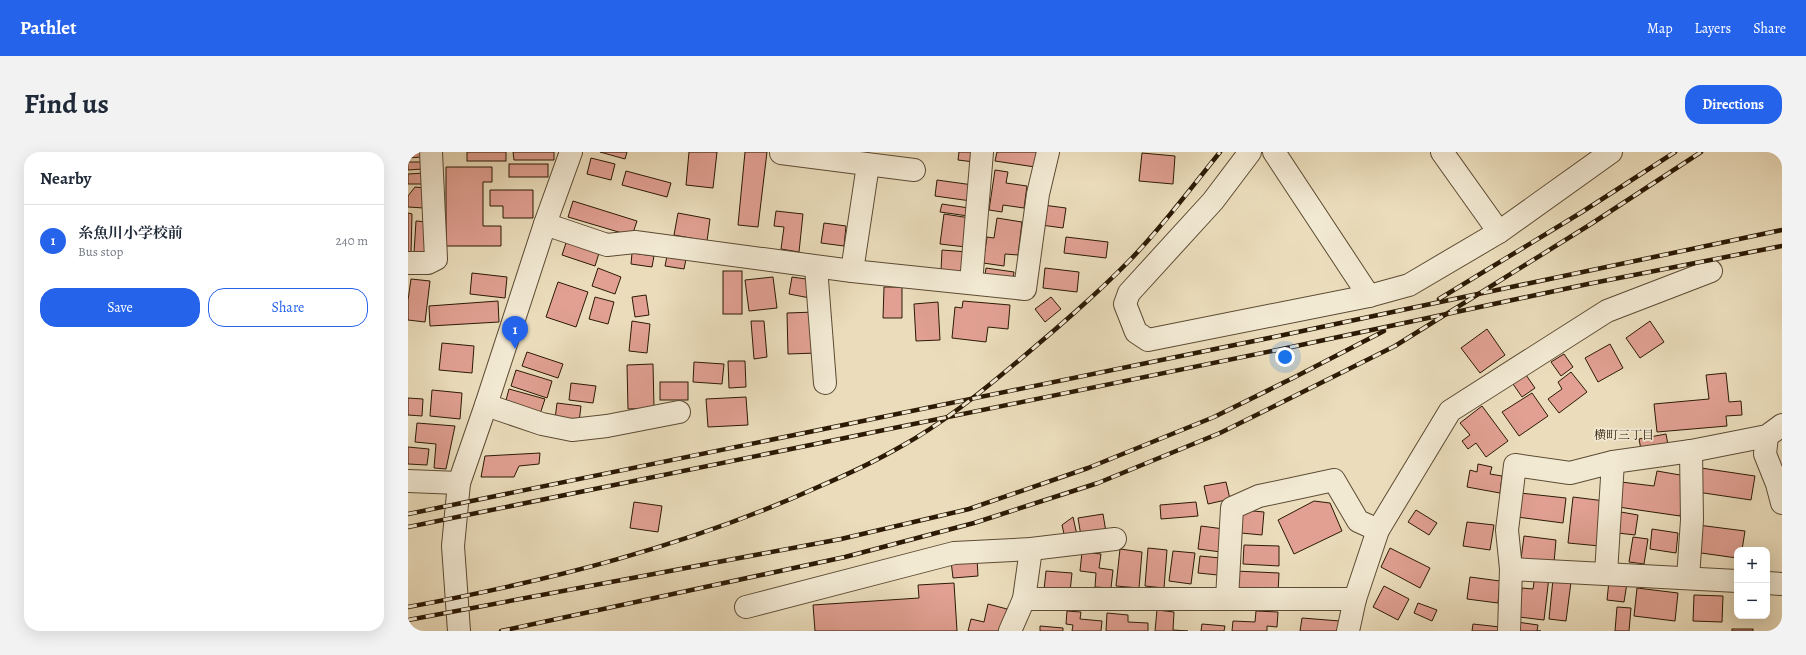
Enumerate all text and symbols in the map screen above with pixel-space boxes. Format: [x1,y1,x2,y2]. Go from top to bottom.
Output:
text: Pathlet [20,15,76,41]
text: Map [1647,19,1673,38]
text: Layers [1695,19,1731,38]
text: Share [1753,19,1786,38]
text: Find us [24,85,109,123]
button: Directions [1685,85,1782,124]
text: Nearby [40,167,91,190]
text: 糸魚川小学校前 [78,223,183,243]
text: 1 [51,232,55,249]
text: 240 m [336,232,368,249]
text: Bus stop [78,243,123,260]
button: Save [40,288,200,327]
button: Share [208,288,368,327]
pin: 1 [502,316,528,349]
your location [1275,347,1295,367]
district label: 横町三丁目 [1594,427,1654,443]
map controls [1734,547,1770,619]
button: + [1734,547,1770,583]
button: − [1734,583,1770,619]

